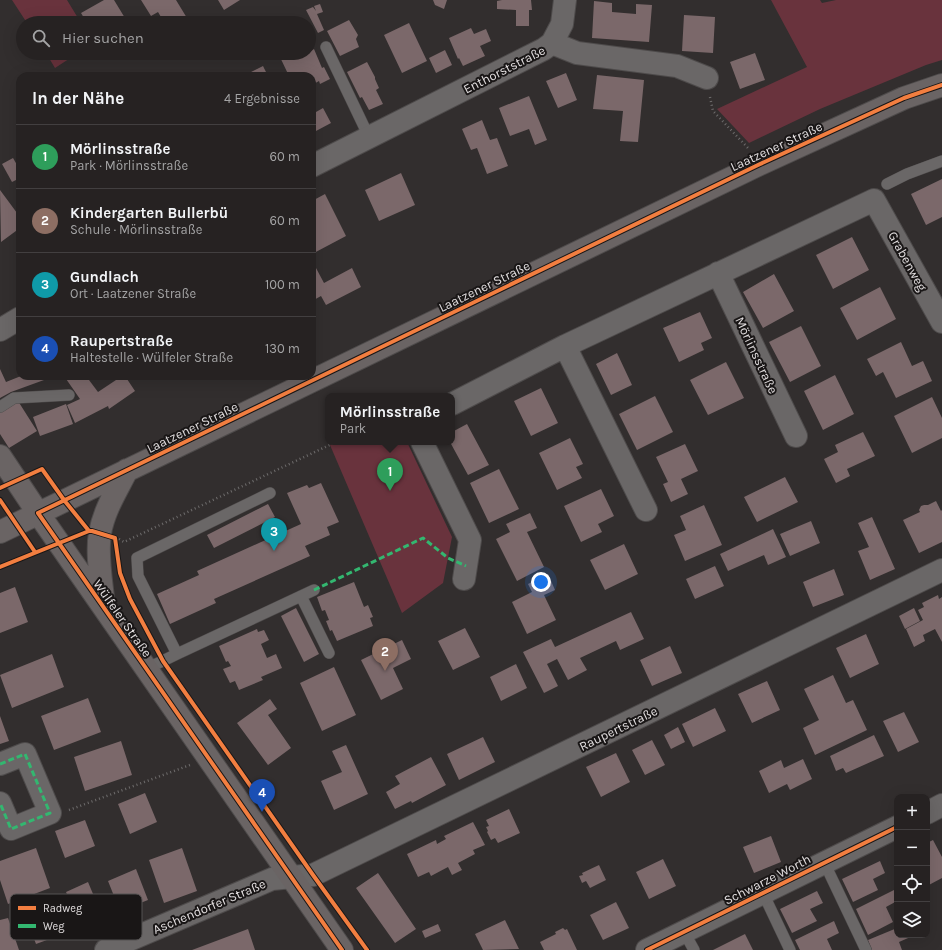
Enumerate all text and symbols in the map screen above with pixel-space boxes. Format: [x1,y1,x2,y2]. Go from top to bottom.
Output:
search box [16,16,316,60]
icon: search [30,27,52,49]
text: Hier suchen [62,29,144,47]
street label: Enthorststraße [461,42,548,96]
text: In der Nähe [32,88,124,108]
text: 4 Ergebnisse [224,91,300,106]
street label: Laatzener Straße [728,118,825,174]
text: Mörlinsstraße [70,140,170,158]
text: 1 [43,149,47,164]
text: 60 m [270,149,300,164]
text: Park · Mörlinsstraße [70,158,188,173]
text: Kindergarten Bullerbü [70,204,228,222]
text: 2 [41,213,49,228]
text: 60 m [270,213,300,228]
text: Schule · Mörlinsstraße [70,222,202,237]
street label: Grabenweg [885,229,930,294]
street label: Laatzener Straße [436,258,533,315]
text: Gundlach [70,268,139,286]
text: 3 [41,277,49,292]
text: 100 m [265,277,300,292]
text: Ort · Laatzener Straße [70,286,196,301]
street label: Mörlinsstraße [732,314,781,396]
text: Raupertstraße [70,332,173,350]
text: 4 [41,341,49,356]
text: 130 m [265,341,300,356]
text: Haltestelle · Wülfeler Straße [70,350,233,365]
popup [325,393,455,445]
street label: Laatzener Straße [144,399,241,456]
text: Mörlinsstraße [340,403,440,421]
text: Park [340,421,366,436]
pin: 1 [377,458,403,491]
pin: 3 [261,518,287,551]
your location [531,572,551,592]
street label: Wülfeler Straße [90,577,155,660]
pin: 2 [372,638,398,671]
street label: Raupertstraße [577,703,660,754]
pin: 4 [249,779,275,812]
map controls [894,794,930,938]
button: + [894,794,930,830]
button: − [894,830,930,866]
street label: Schwarze Worth [721,851,813,908]
button: locate [894,866,930,902]
street label: Aschendorfer Straße [151,876,268,937]
legend [10,894,142,940]
text: Radweg [43,902,83,915]
button: layers [894,902,930,938]
text: Weg [43,920,65,933]

